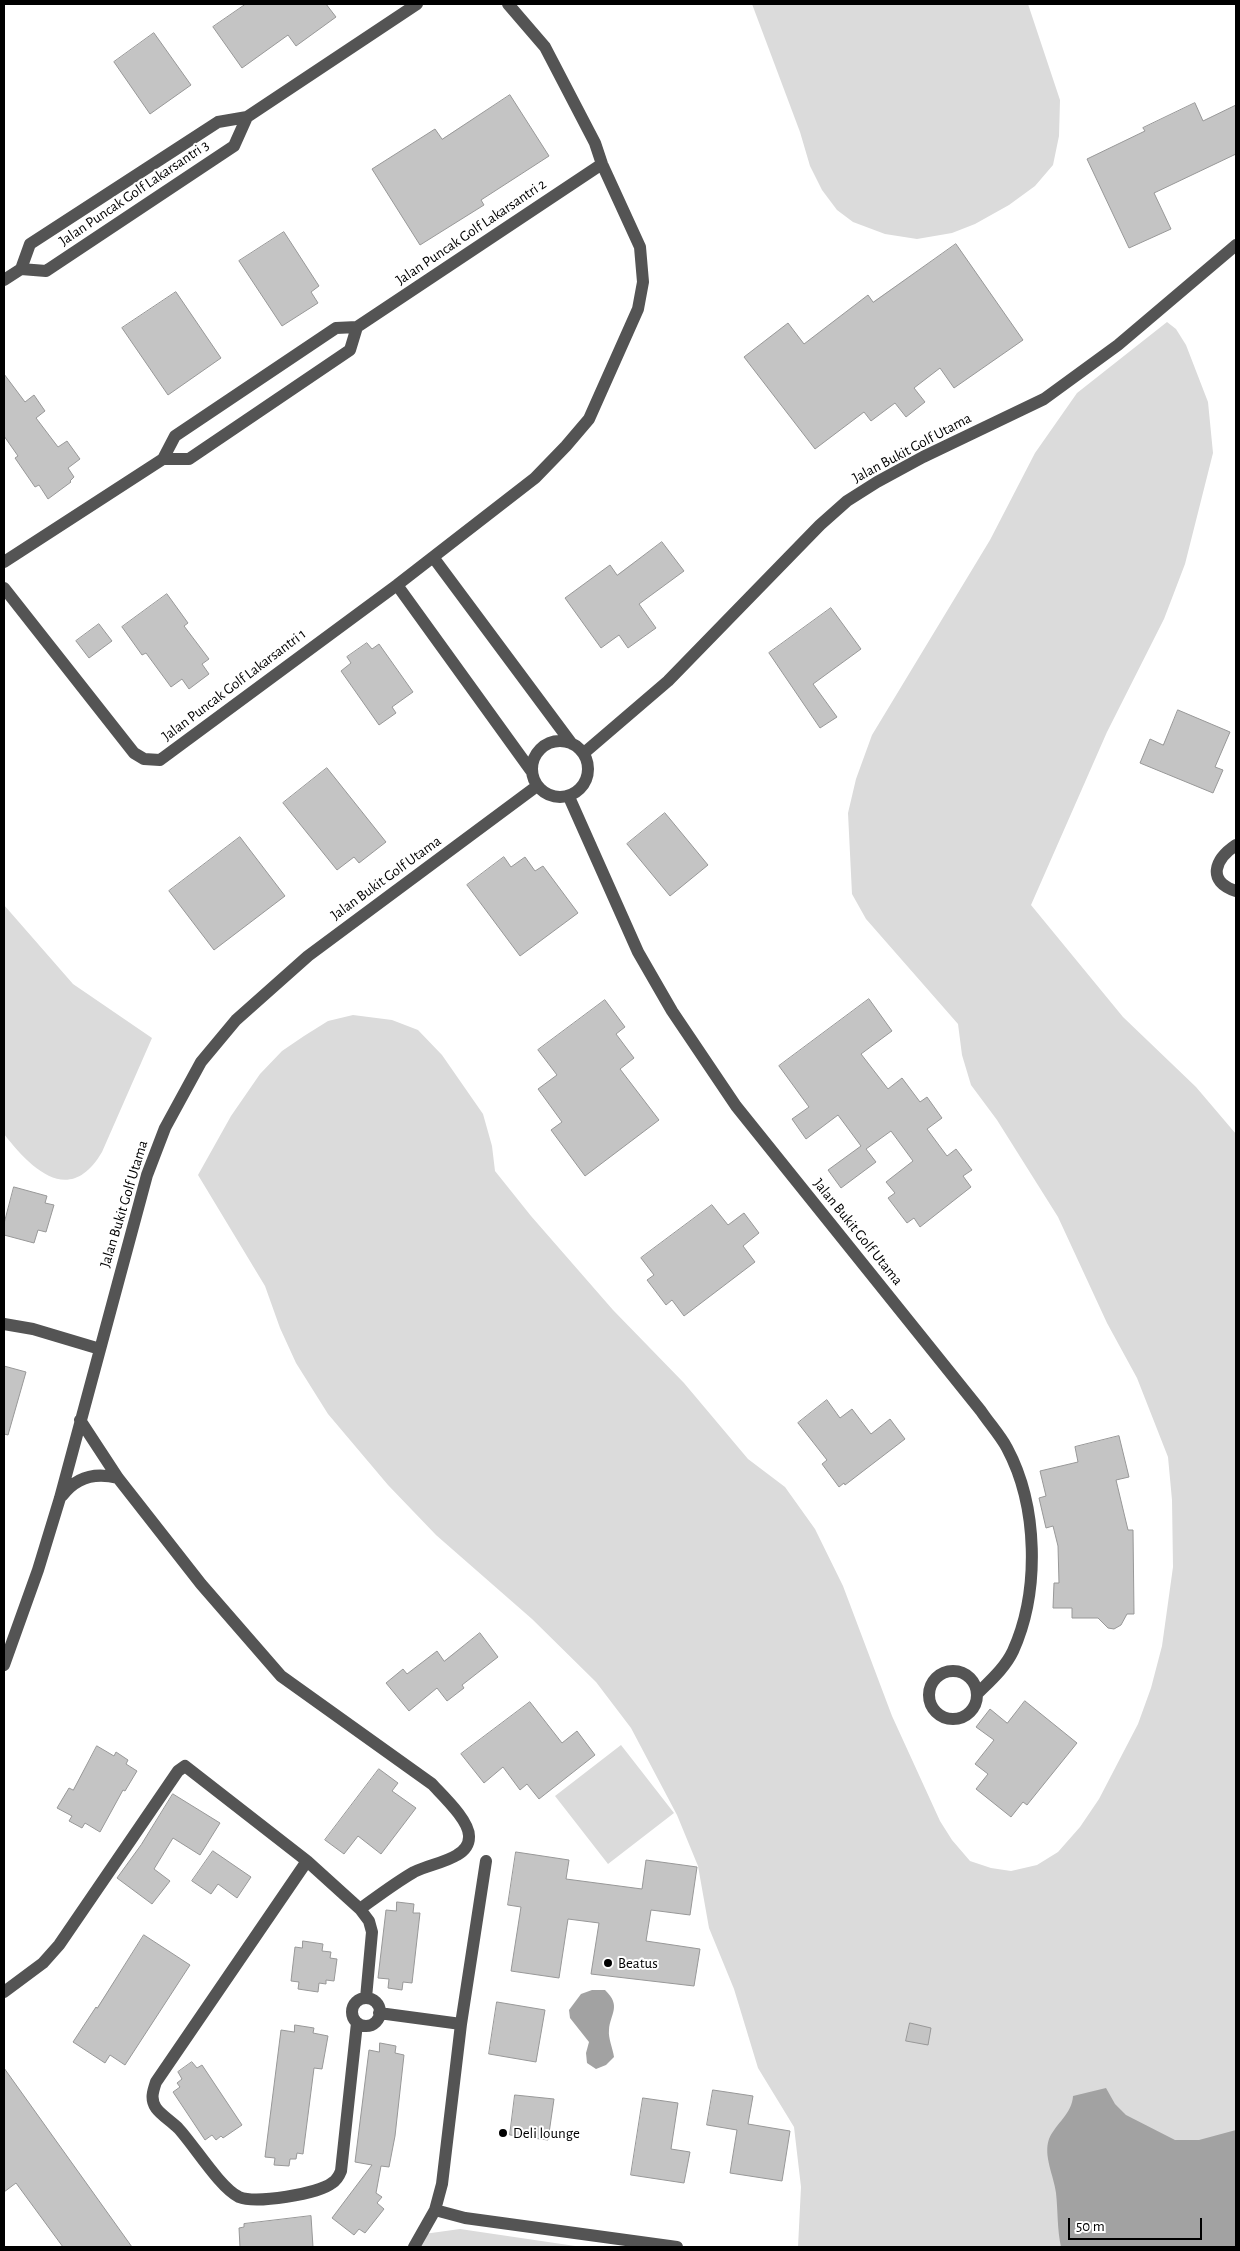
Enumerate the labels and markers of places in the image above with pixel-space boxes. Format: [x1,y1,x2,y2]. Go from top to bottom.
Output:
place label: Beatus [618,1954,658,1972]
marker: Beatus [602,1957,614,1969]
place label: Deli lounge [513,2124,580,2142]
marker: Deli lounge [497,2127,509,2139]

